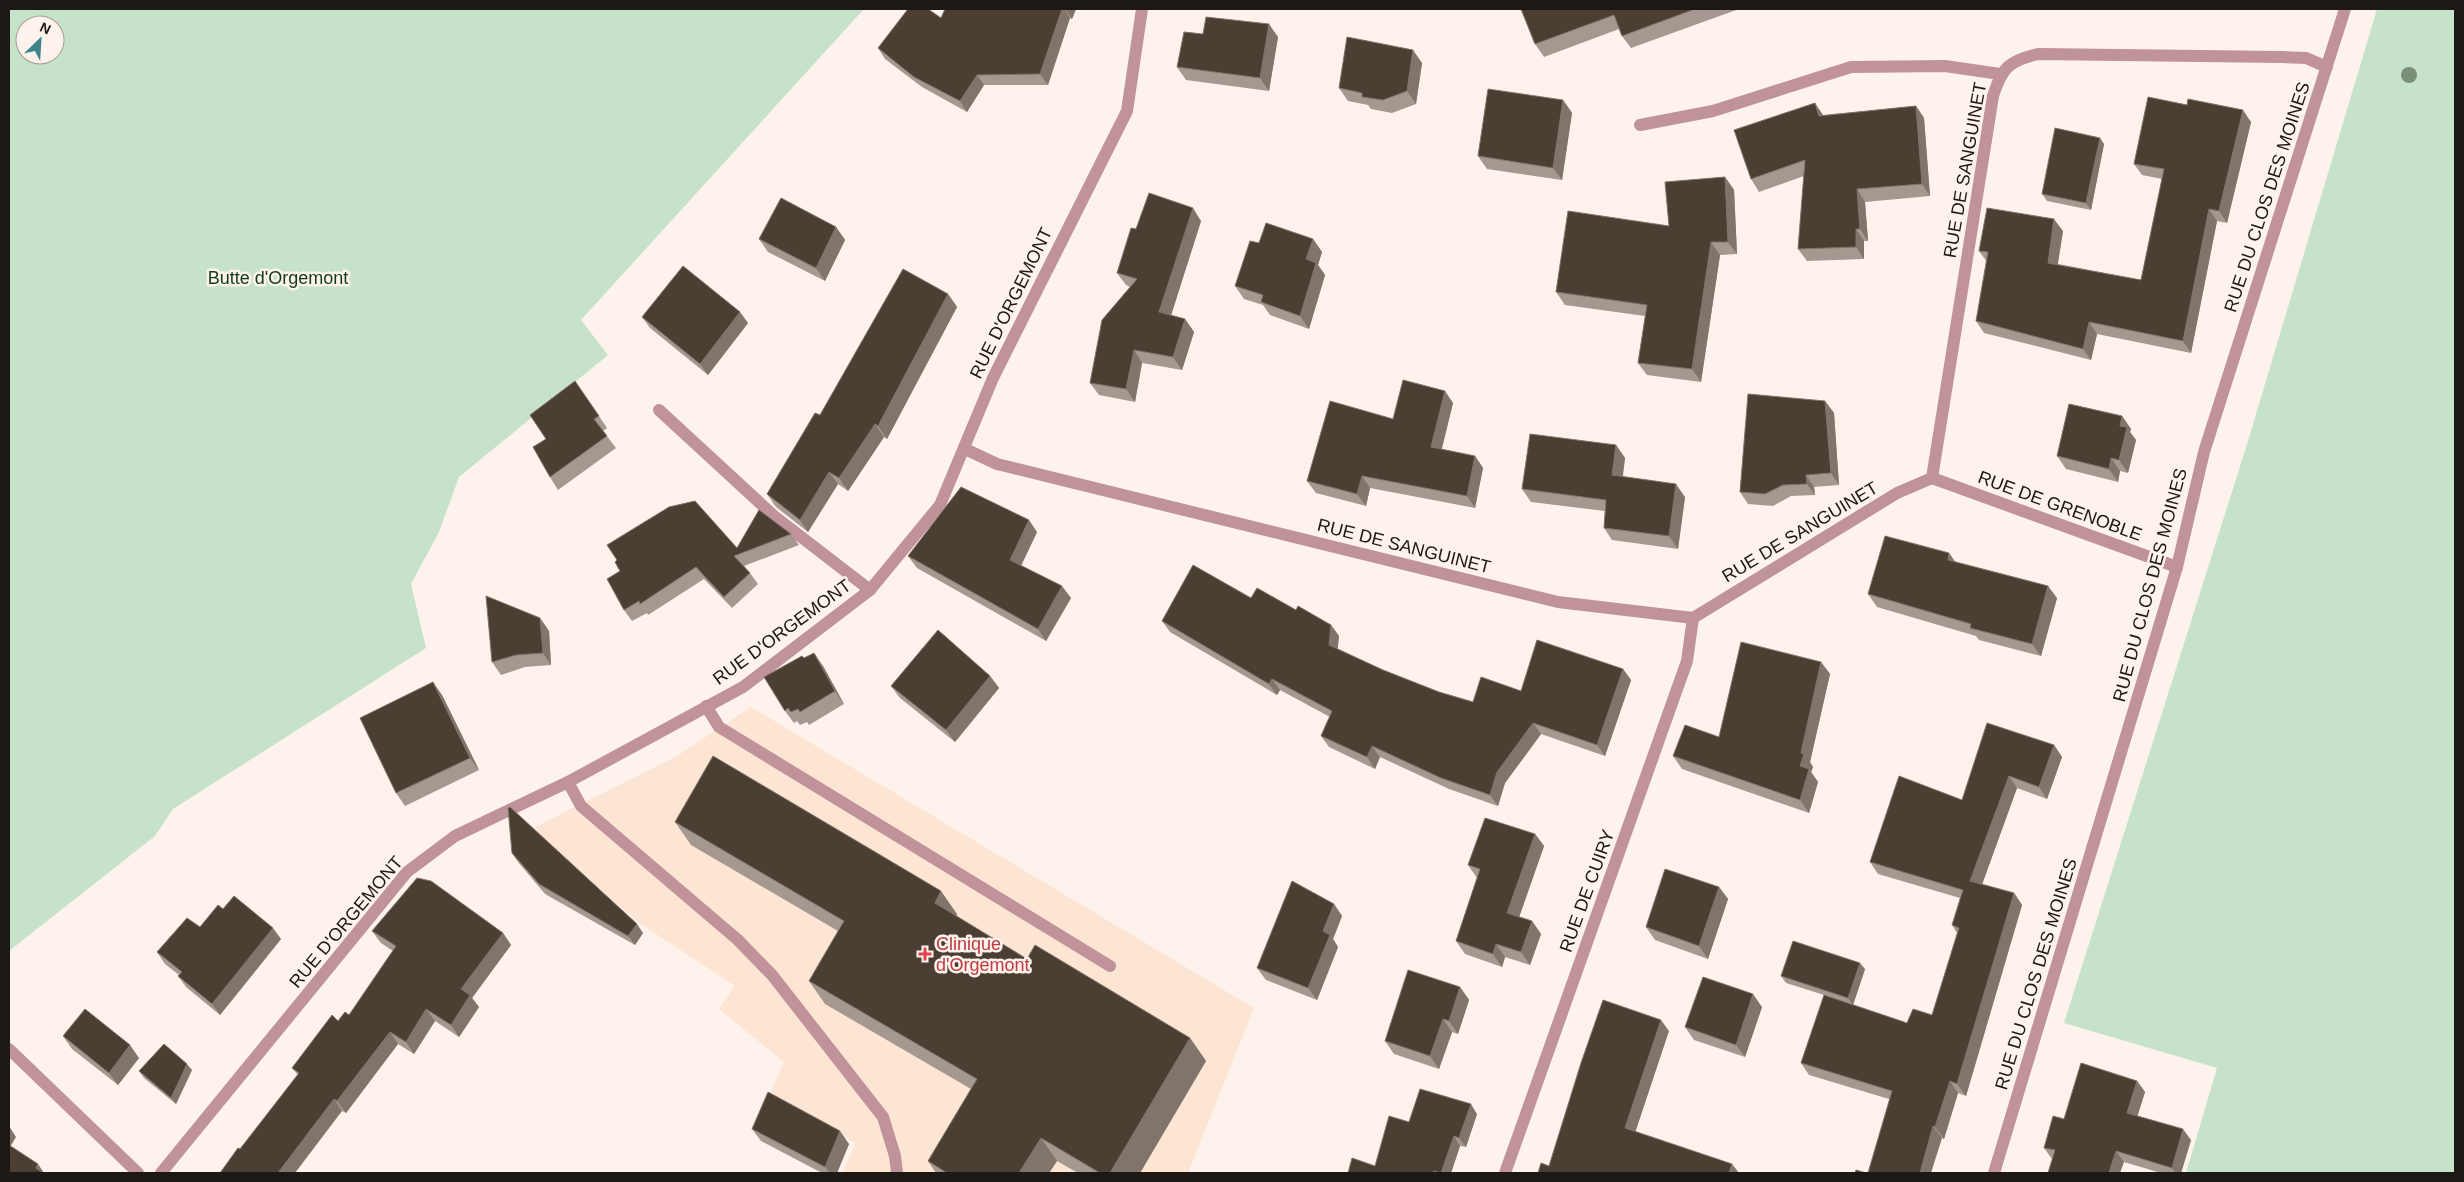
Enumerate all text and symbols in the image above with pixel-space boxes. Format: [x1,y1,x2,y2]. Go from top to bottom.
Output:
north arrow [15,15,65,65]
text: N [38,19,53,38]
street label: RUE DU CLOS DES MOINES [2220,79,2314,315]
street label: RUE DE SANGUINET [1940,81,1990,259]
street label: RUE D'ORGEMONT [966,224,1056,382]
park label: Butte d'Orgemont [208,268,348,288]
street label: RUE DU CLOS DES MOINES [2109,466,2191,704]
street label: RUE DE GRENOBLE [1975,467,2145,545]
street label: RUE DE SANGUINET [1719,478,1881,586]
street label: RUE DE SANGUINET [1315,515,1493,577]
street label: RUE D'ORGEMONT [709,575,855,689]
street label: RUE DE CUIRY [1556,827,1618,955]
street label: RUE D'ORGEMONT [285,852,407,992]
street label: RUE DU CLOS DES MOINES [1991,856,2081,1092]
place label: Clinique d'Orgemont [936,934,1029,975]
marker: Clinique d'Orgemont [918,947,932,961]

